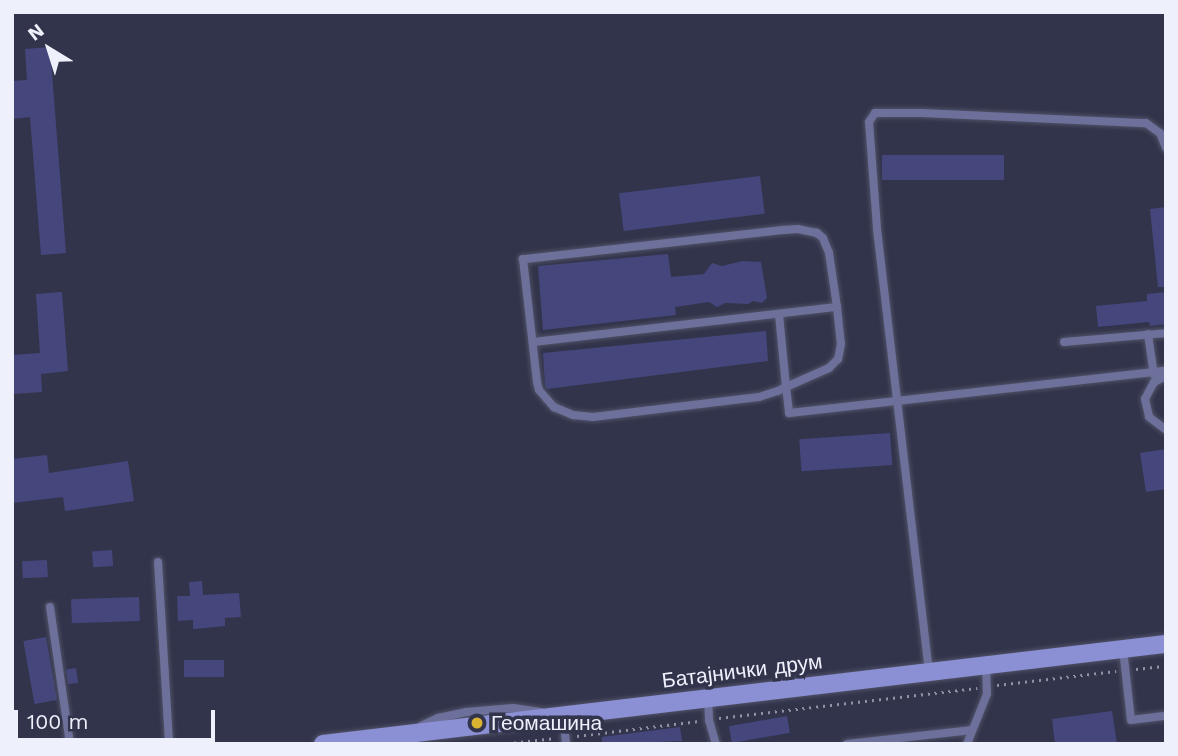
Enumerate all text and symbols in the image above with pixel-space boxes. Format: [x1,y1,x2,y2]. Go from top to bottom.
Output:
north arrow [14,14,84,84]
text: N [23,19,48,45]
street label: Батајнички друм [660,649,824,693]
scale bar [18,696,219,740]
text: 100 m [27,709,89,734]
place label: Геомашина [491,710,602,736]
marker: Геомашина [469,715,485,731]

